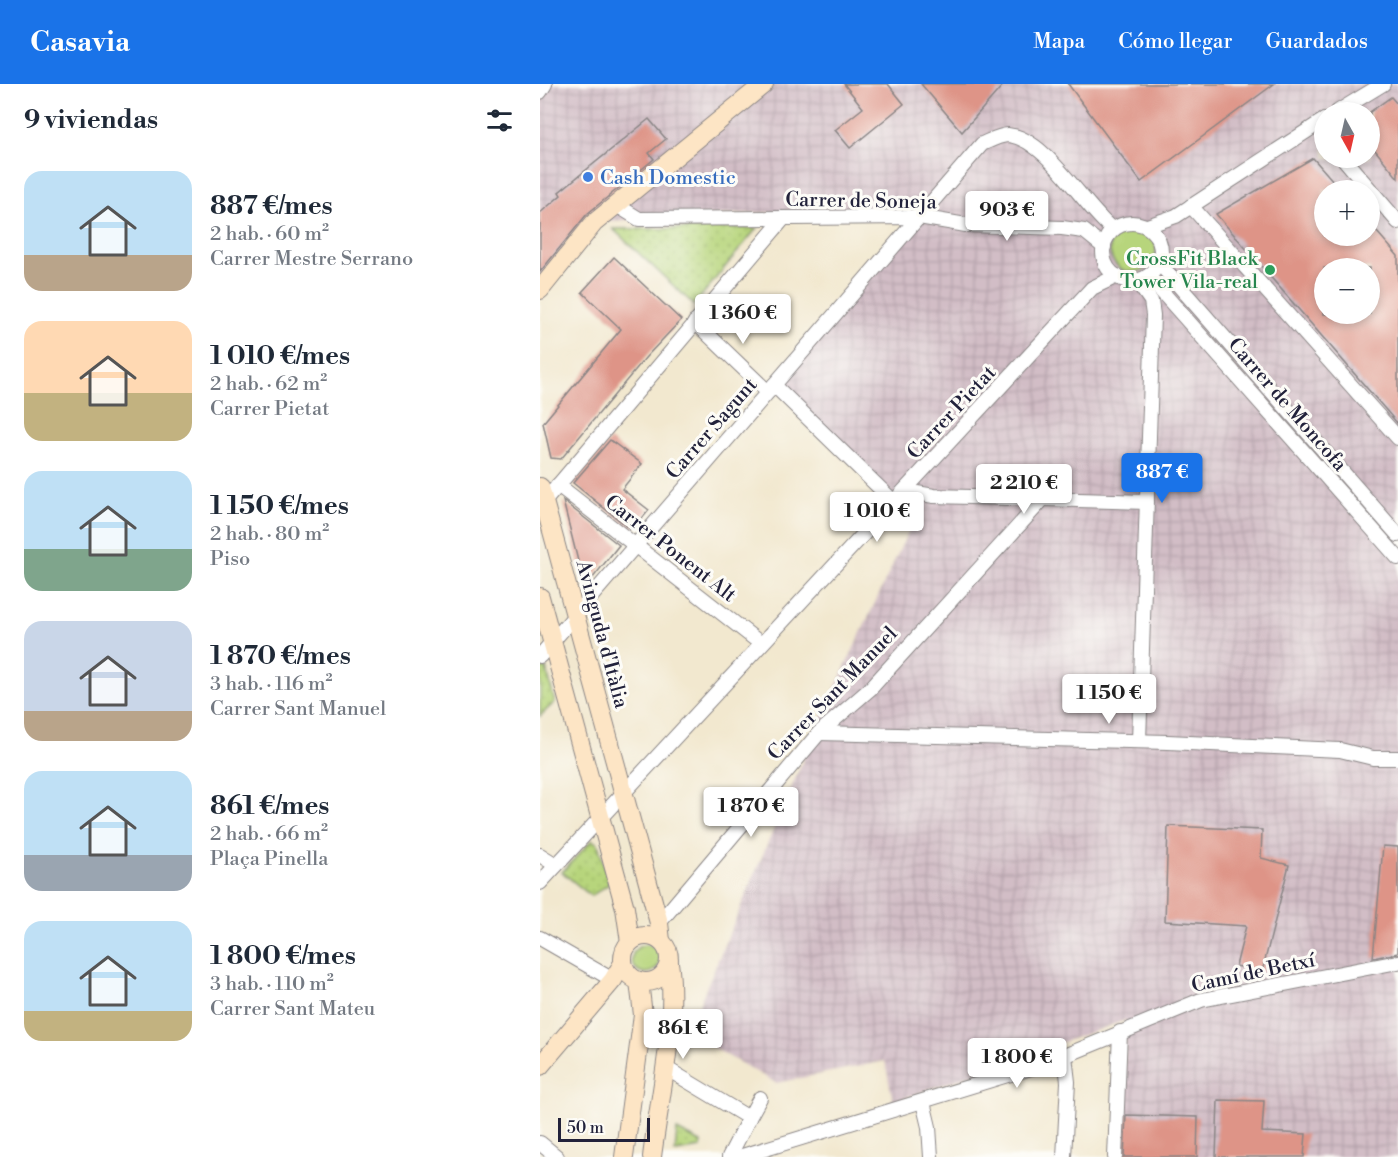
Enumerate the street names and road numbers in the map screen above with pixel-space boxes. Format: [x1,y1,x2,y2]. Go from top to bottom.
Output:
street label: Carrer de Soneja [785,188,938,215]
street label: Carrer de Moncofa [1222,333,1352,478]
street label: Carrer Pietat [902,361,1002,465]
street label: Carrer Sagunt [661,373,763,485]
street label: Carrer Ponent Alt [599,490,741,608]
street label: Avinguda d'Itàlia [570,557,634,712]
street label: Carrer Sant Manuel [763,622,903,766]
street label: Camí de Betxí [1189,948,1319,999]

